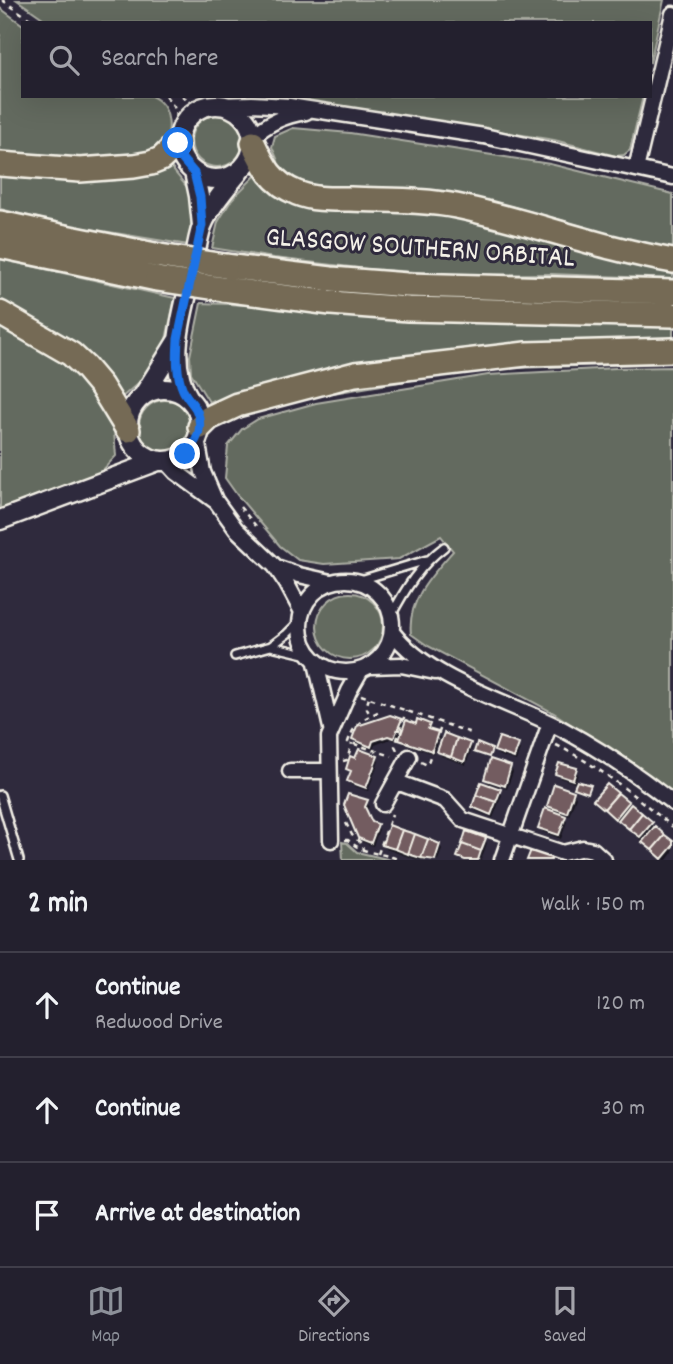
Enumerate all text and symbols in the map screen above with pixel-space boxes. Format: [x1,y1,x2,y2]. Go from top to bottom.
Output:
search box [21,21,652,98]
icon: search [45,41,83,79]
text: Search here [101,41,219,78]
route start [162,127,193,158]
street label: GLASGOW SOUTHERN ORBITAL [264,219,576,281]
route end [169,438,200,469]
text: 2 min [28,884,88,927]
text: Walk · 150 m [541,889,645,922]
text: Continue [95,970,180,1007]
icon: ahead [28,986,66,1024]
text: 120 m [596,988,645,1021]
text: Redwood Drive [95,1007,223,1040]
icon: ahead [28,1091,66,1129]
text: Continue [95,1091,180,1128]
text: 30 m [601,1093,645,1126]
icon: arrive [28,1196,66,1234]
text: Arrive at destination [95,1196,300,1233]
tab: Map [87,1282,125,1351]
tab: Directions [298,1282,370,1351]
tab: Saved [544,1282,586,1351]

